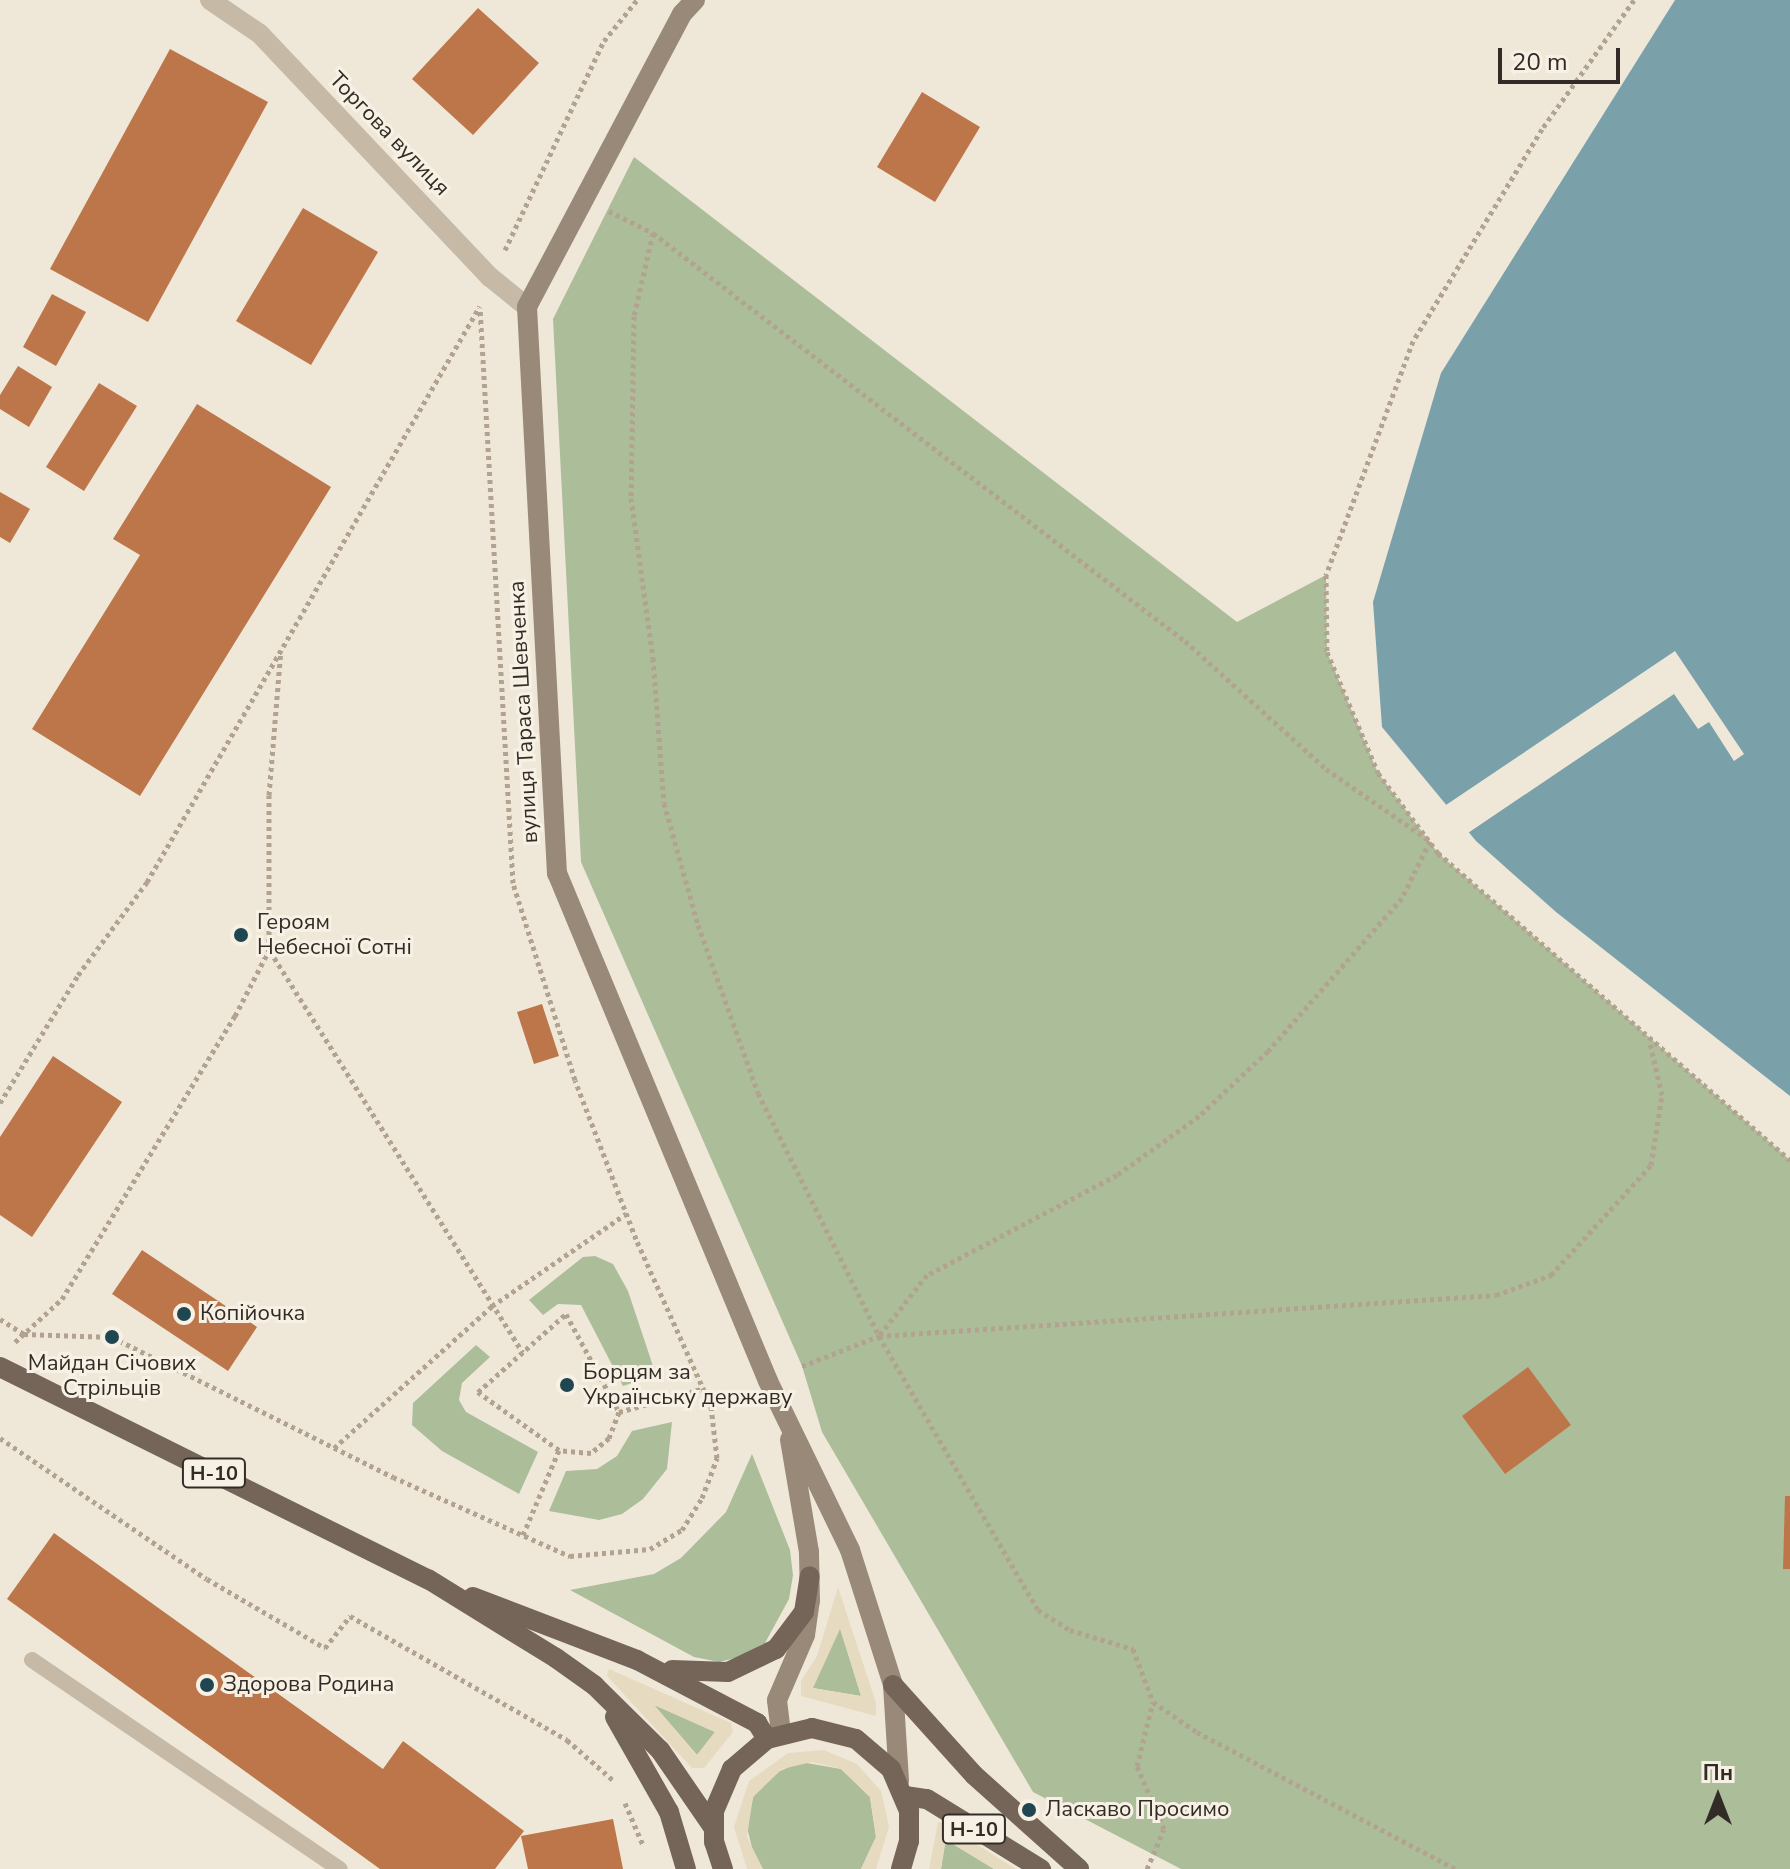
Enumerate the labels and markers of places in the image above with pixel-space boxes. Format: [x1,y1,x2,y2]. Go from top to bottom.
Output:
place label: Героям Небесної Сотні [257,909,412,960]
marker: Героям Небесної Сотні [232,926,250,944]
place label: Копійочка [200,1301,305,1327]
marker: Копійочка [175,1305,193,1323]
marker: Майдан Січових Стрільців [103,1328,121,1346]
place label: Майдан Січових Стрільців [28,1350,196,1402]
place label: Борцям за Українську державу [583,1359,792,1410]
marker: Борцям за Українську державу [558,1376,576,1394]
place label: Здорова Родина [223,1672,394,1698]
marker: Здорова Родина [198,1676,216,1694]
place label: Ласкаво Просимо [1045,1797,1229,1823]
marker: Ласкаво Просимо [1020,1801,1038,1819]

